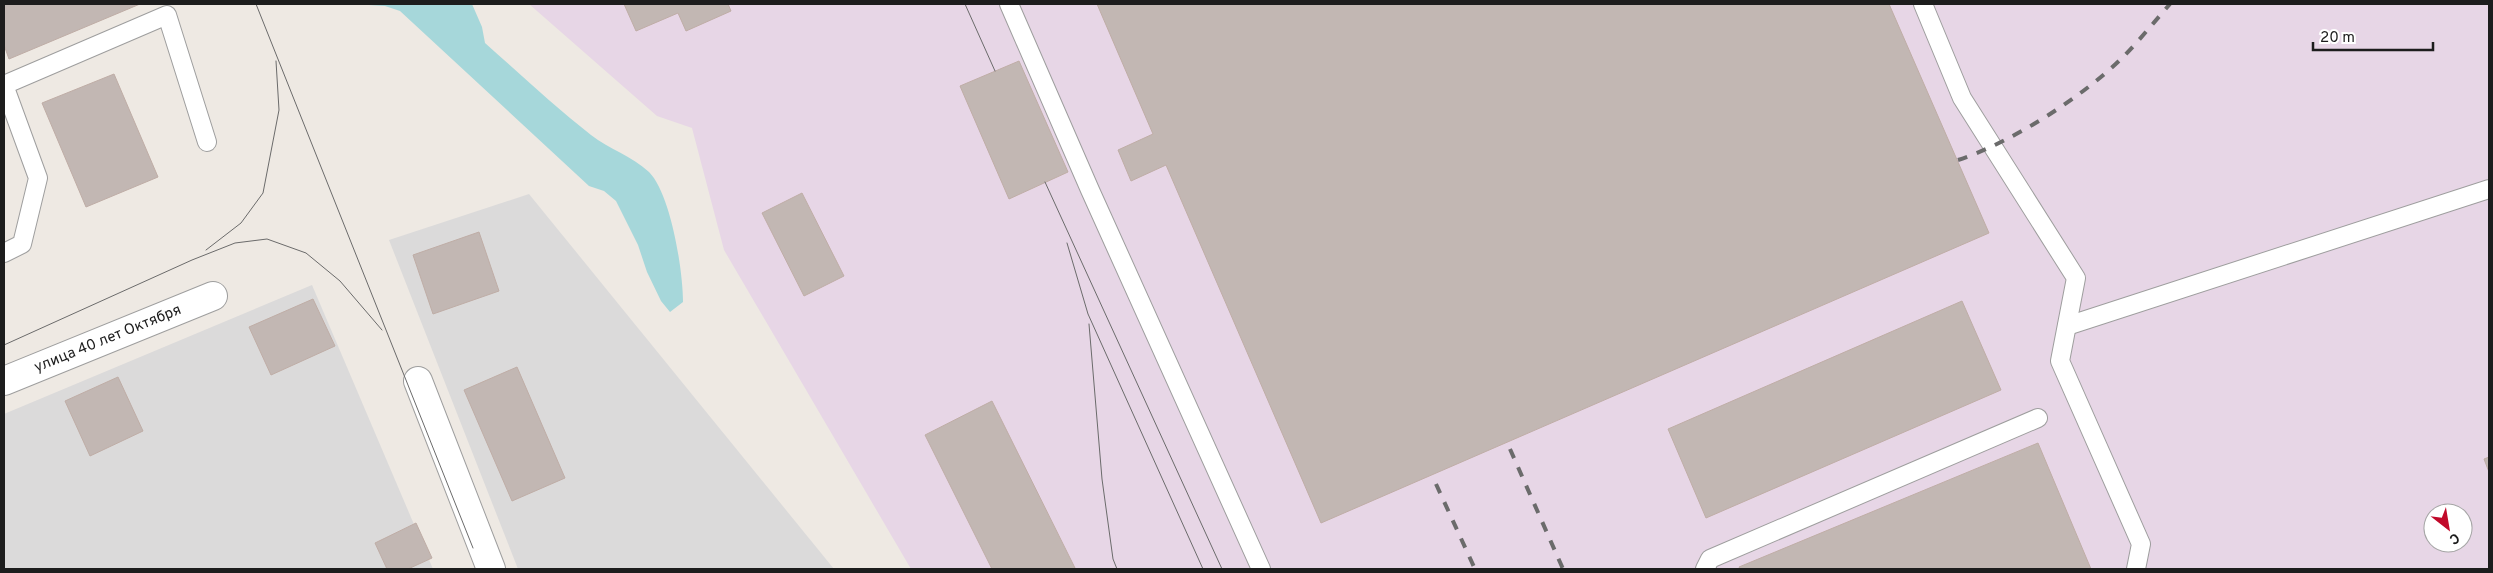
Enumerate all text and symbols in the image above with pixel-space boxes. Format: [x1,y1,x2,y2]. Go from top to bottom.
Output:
scale bar [2313,20,2433,52]
text: 20 m [2320,29,2355,48]
street label: улица 40 лет Октября [31,300,184,377]
north arrow [2423,503,2473,553]
text: С [2446,528,2462,547]

